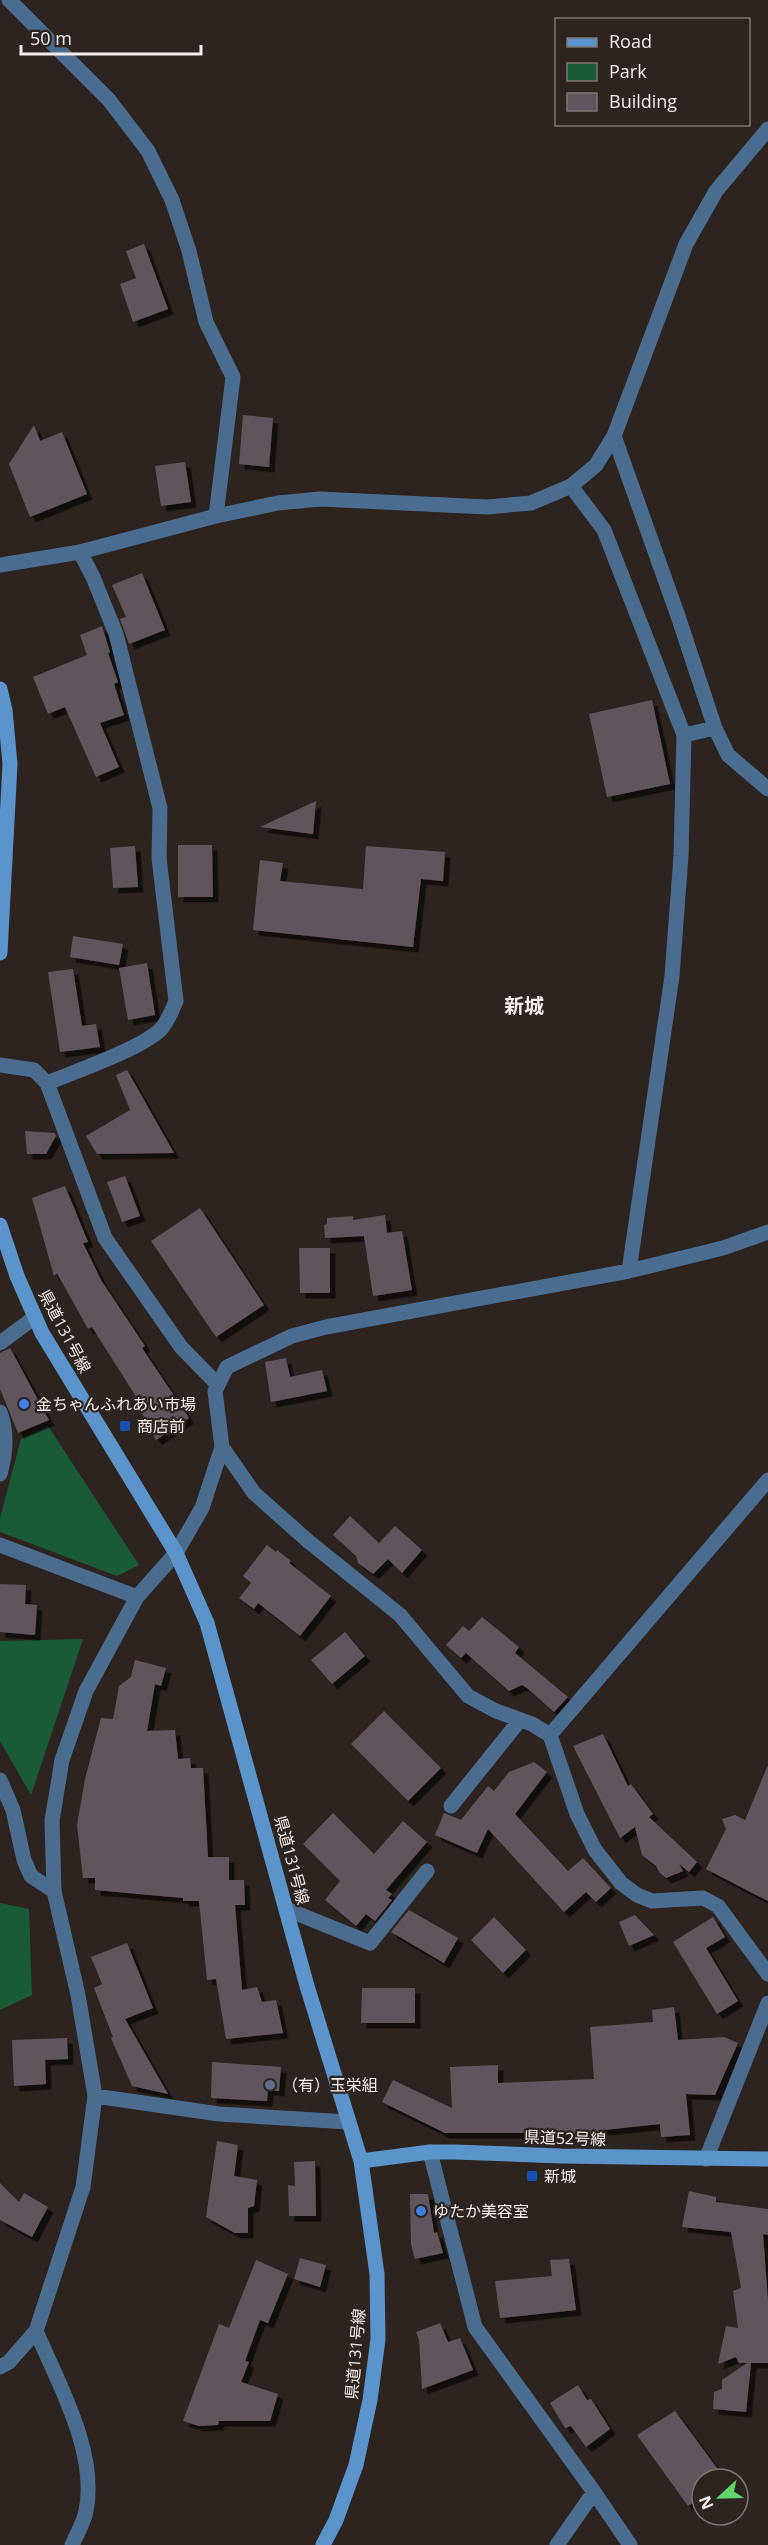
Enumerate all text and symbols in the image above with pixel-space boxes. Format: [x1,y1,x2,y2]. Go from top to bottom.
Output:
scale bar [21,18,201,56]
legend [555,18,750,126]
text: 50 m [30,26,72,50]
text: Road [609,29,652,53]
text: Park [609,59,647,83]
text: Building [609,89,677,113]
district label: 新城 [504,992,544,1019]
street label: 県道131号線 [34,1285,96,1377]
place label: 金ちゃんふれあい市場 [36,1393,196,1415]
marker: 金ちゃんふれあい市場 [17,1397,31,1411]
place label: 商店前 [137,1415,185,1437]
marker: 商店前 [118,1419,132,1433]
street label: 県道131号線 [270,1813,314,1907]
place label: （有）玉栄組 [282,2074,378,2096]
marker: （有）玉栄組 [263,2078,277,2092]
street label: 県道52号線 [523,2126,607,2150]
place label: 新城 [544,2165,576,2187]
marker: 新城 [525,2169,539,2183]
place label: ゆたか美容室 [433,2200,529,2222]
marker: ゆたか美容室 [414,2204,428,2218]
street label: 県道131号線 [340,2307,370,2401]
north arrow [690,2467,750,2527]
text: N [693,2492,719,2513]

